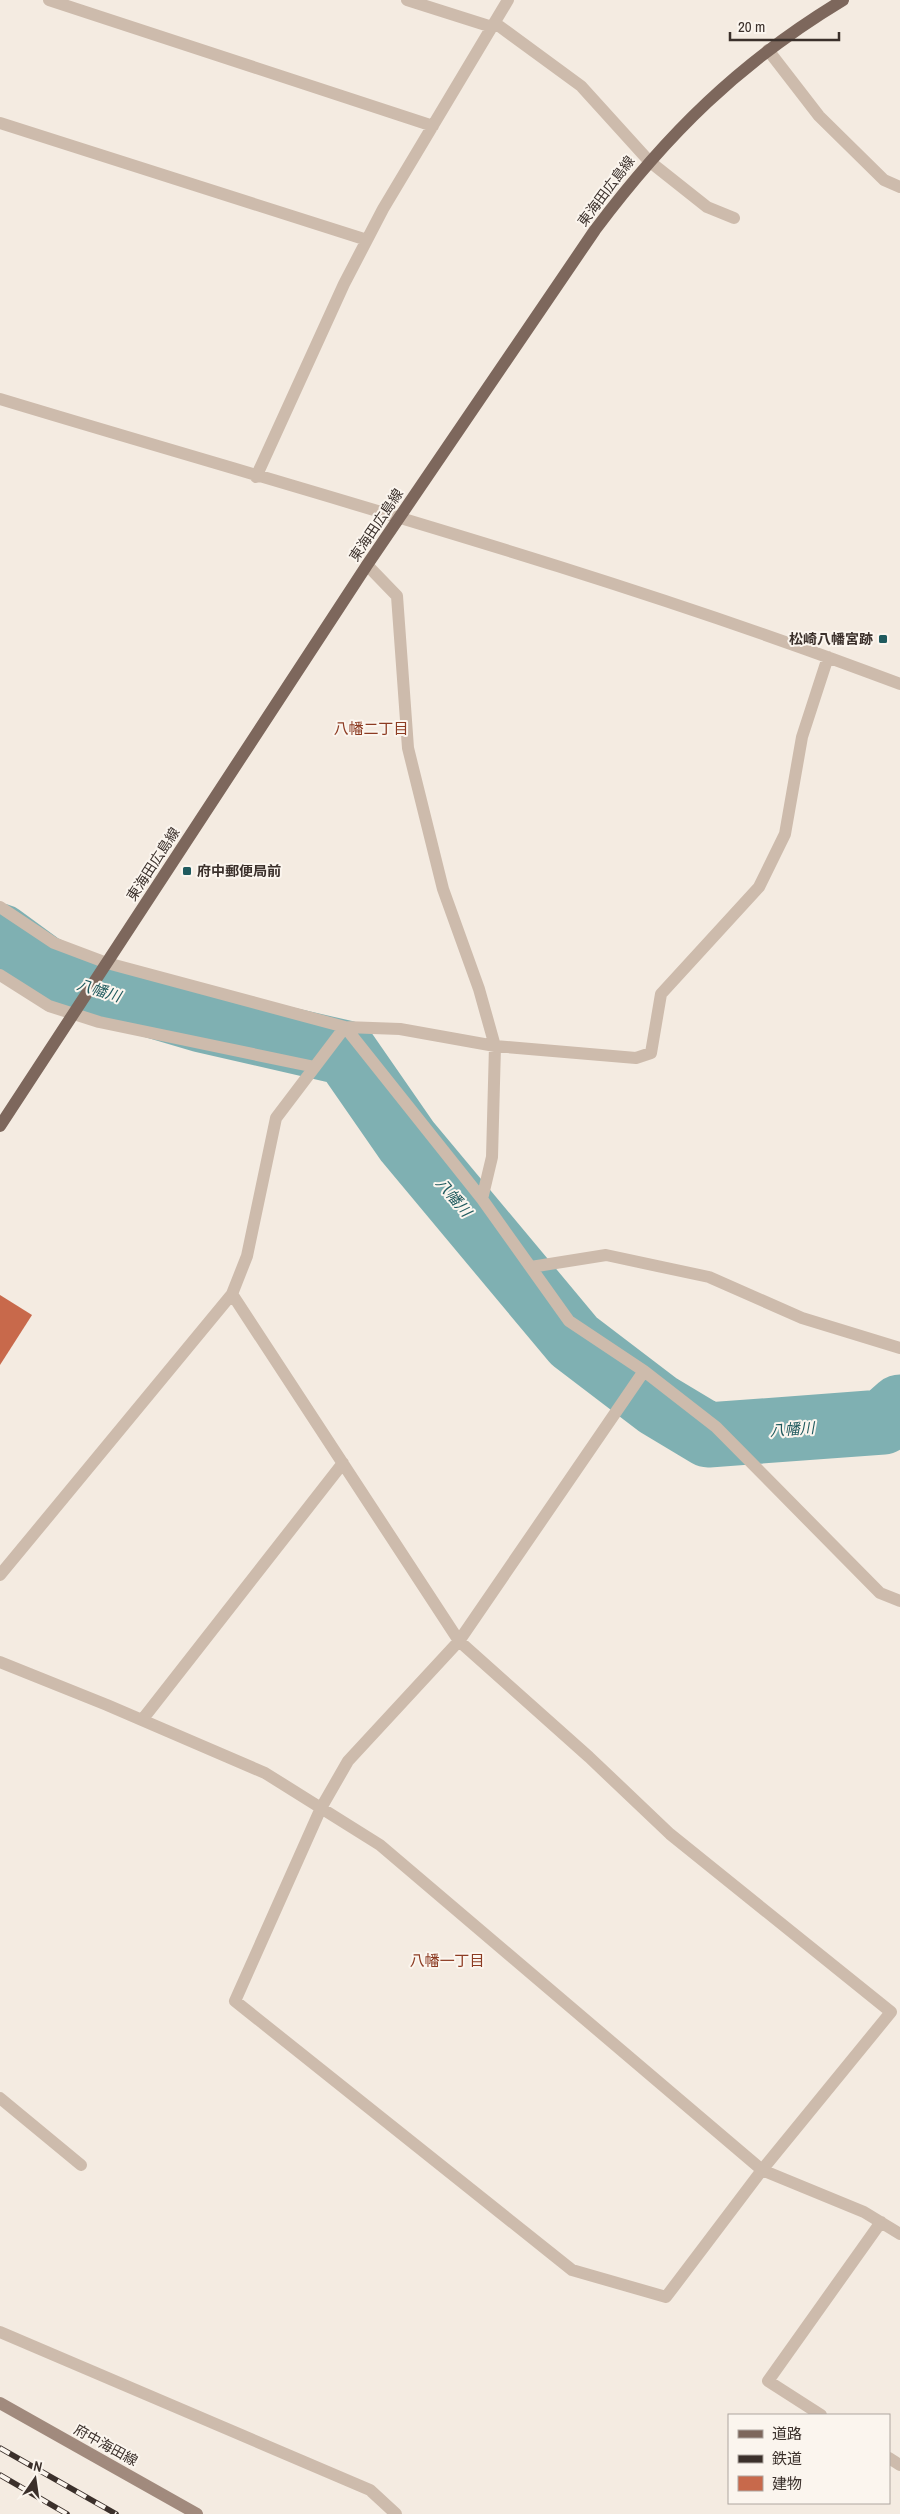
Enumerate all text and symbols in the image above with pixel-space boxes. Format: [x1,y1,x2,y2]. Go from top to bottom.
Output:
scale bar [730,10,839,42]
text: 20 m [738,16,765,37]
street label: 東海田広島線 [574,152,638,230]
street label: 東海田広島線 [345,485,407,565]
place label: 松崎八幡宮跡 [789,630,873,648]
marker: 松崎八幡宮跡 [877,633,889,645]
district label: 八幡二丁目 [333,718,409,739]
street label: 東海田広島線 [123,824,183,904]
place label: 府中郵便局前 [197,862,281,880]
marker: 府中郵便局前 [181,865,193,877]
water label: 八幡川 [74,973,125,1007]
water label: 八幡川 [431,1173,478,1223]
water label: 八幡川 [769,1417,817,1441]
district label: 八幡一丁目 [409,1950,485,1971]
legend [728,2414,890,2504]
street label: 府中海田線 [71,2420,141,2470]
text: 道路 [772,2423,802,2444]
text: 鉄道 [772,2448,802,2469]
north arrow [10,2454,60,2504]
text: N [32,2457,44,2476]
text: 建物 [772,2473,802,2494]

